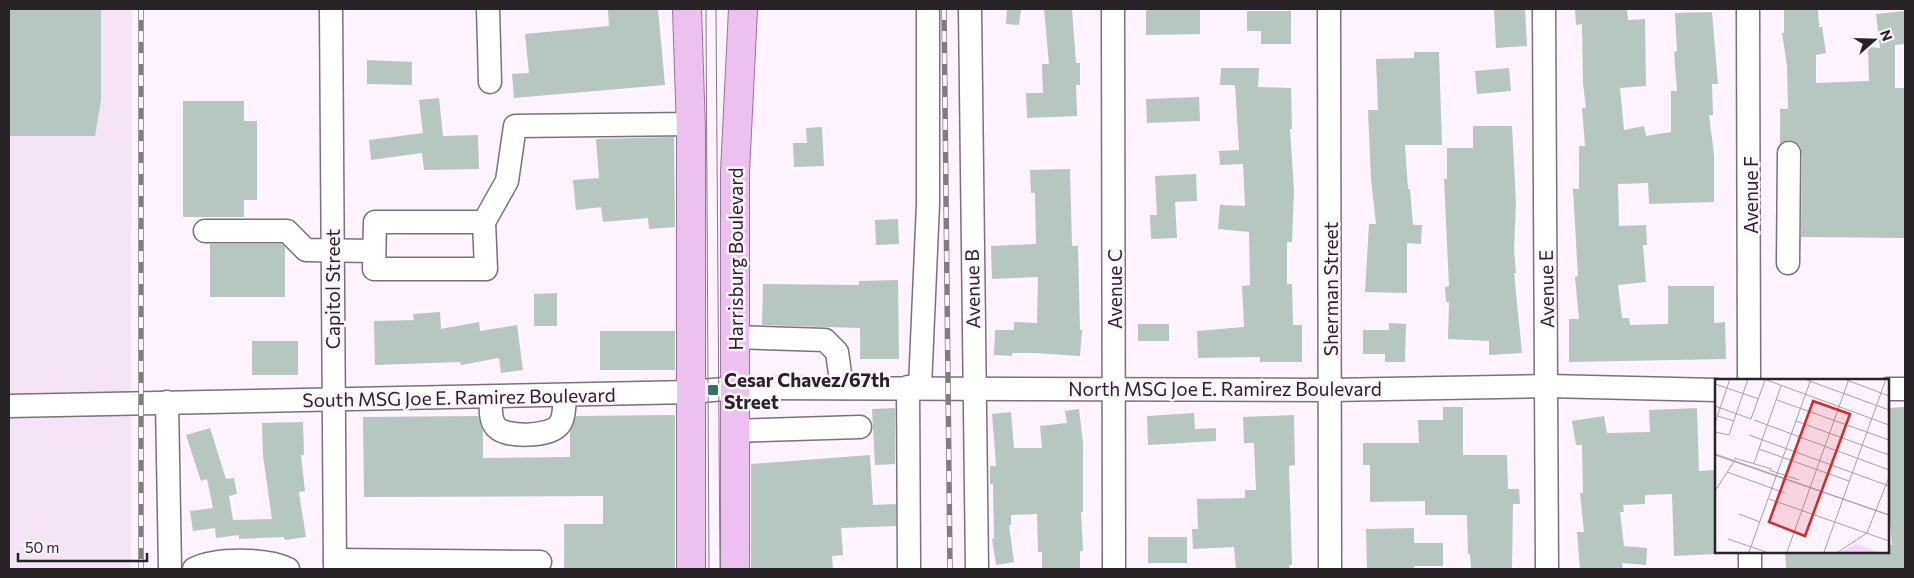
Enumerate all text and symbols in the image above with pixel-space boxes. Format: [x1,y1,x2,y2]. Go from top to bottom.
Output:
north arrow [1849,15,1899,65]
text: N [1877,28,1896,43]
street label: Avenue F [1739,156,1762,234]
street label: Harrisburg Boulevard [724,168,747,350]
street label: Sherman Street [1319,222,1342,356]
street label: Capitol Street [321,229,344,349]
street label: Avenue B [960,249,984,329]
street label: Avenue C [1103,249,1126,329]
street label: Avenue E [1534,250,1558,328]
place label: Cesar Chavez/67th Street [724,368,890,413]
street label: North MSG Joe E. Ramirez Boulevard [1068,377,1382,400]
inset map [1715,379,1889,553]
street label: South MSG Joe E. Ramirez Boulevard [302,383,616,411]
marker: Cesar Chavez/67th Street [706,383,720,397]
scale bar [18,530,146,562]
text: 50 m [25,538,59,556]

